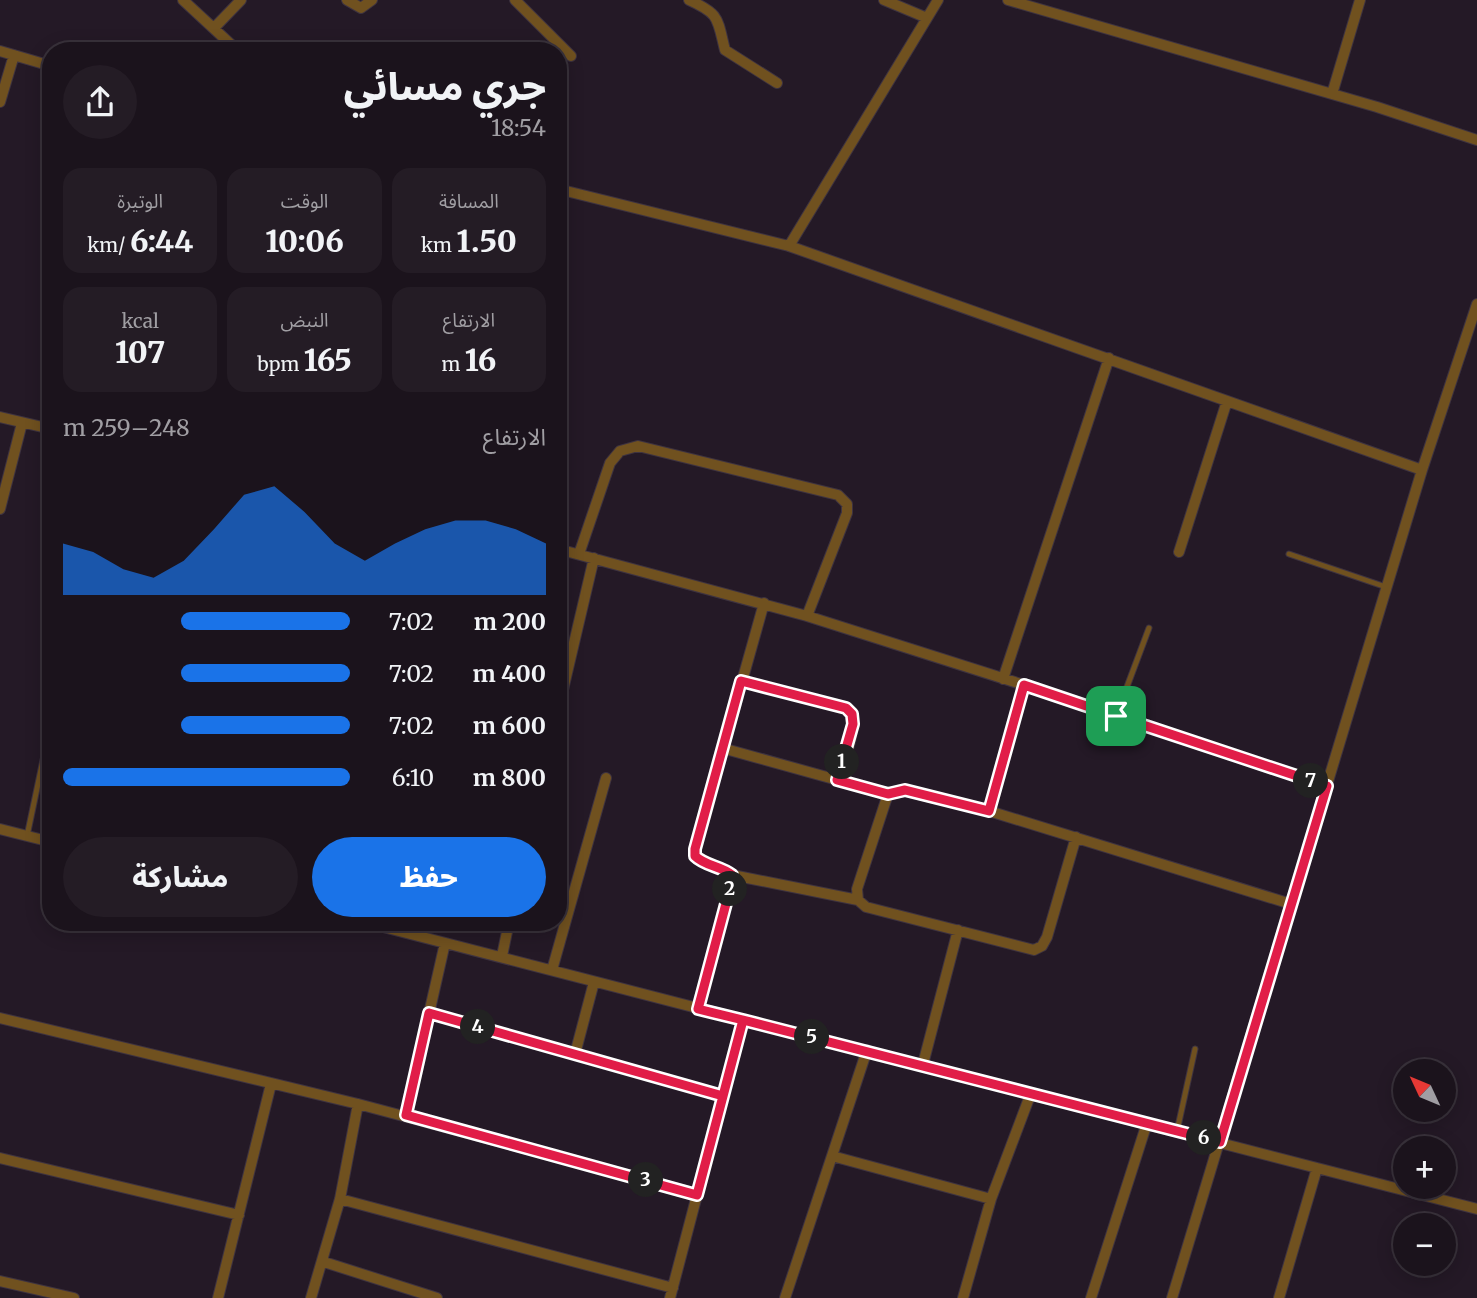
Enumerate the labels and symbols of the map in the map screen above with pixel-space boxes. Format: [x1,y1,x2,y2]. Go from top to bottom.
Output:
pin [1086,686,1146,746]
pin: 1 [824,744,860,780]
pin: 7 [1294,764,1328,798]
pin: 2 [712,872,748,906]
pin: 4 [461,1010,496,1044]
pin: 5 [794,1020,830,1054]
north arrow [1393,1059,1456,1122]
pin: 6 [1186,1120,1222,1156]
pin: 3 [628,1162,664,1198]

